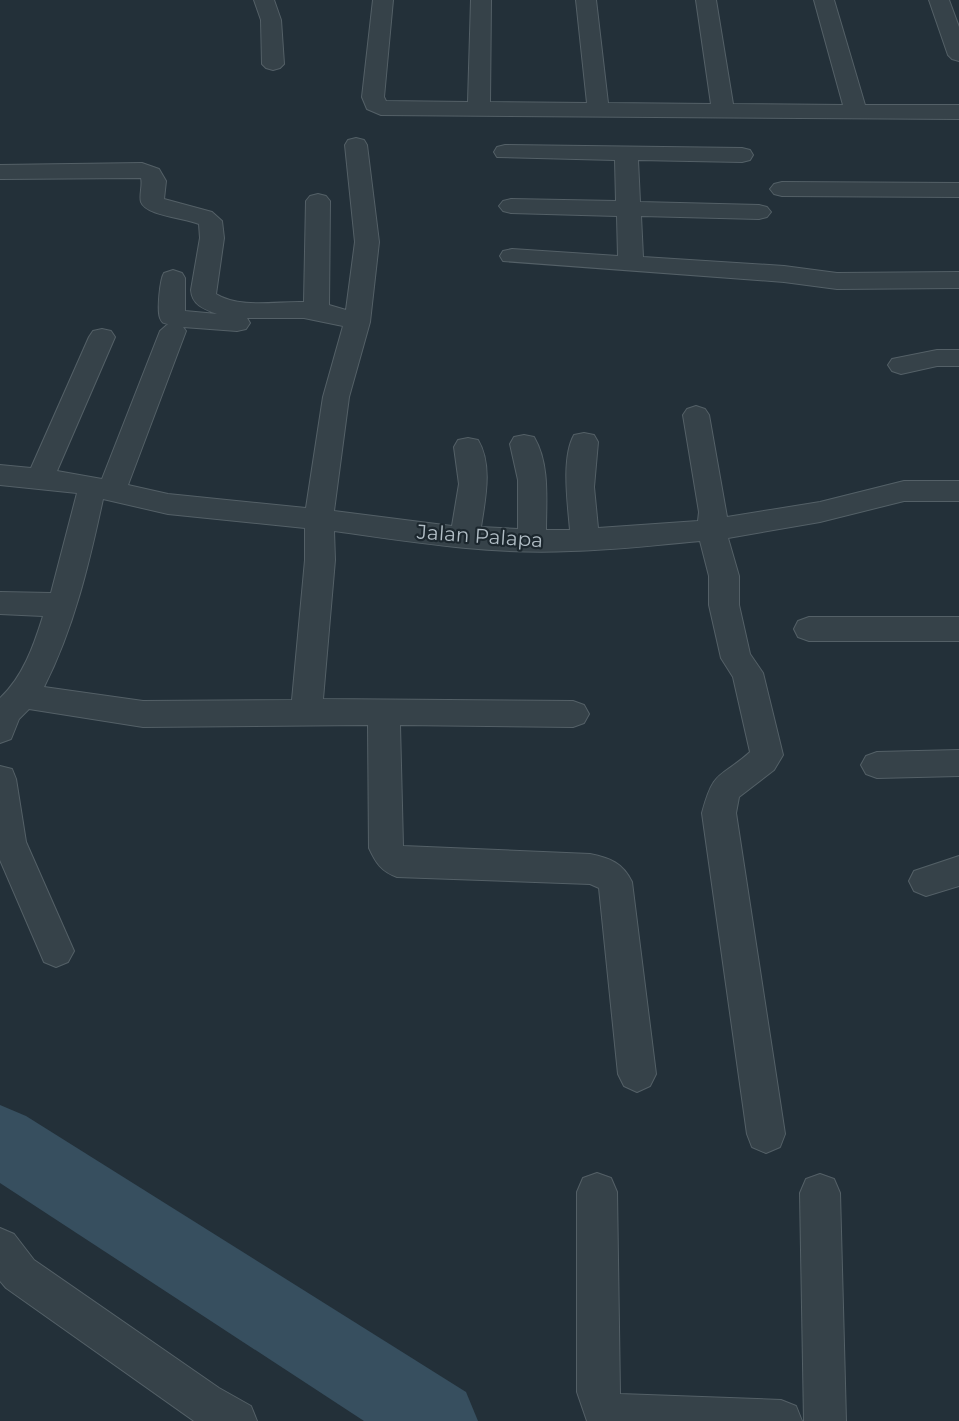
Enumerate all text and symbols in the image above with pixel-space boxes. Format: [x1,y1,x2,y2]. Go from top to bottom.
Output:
street label: Jalan Palapa [415,520,544,552]

